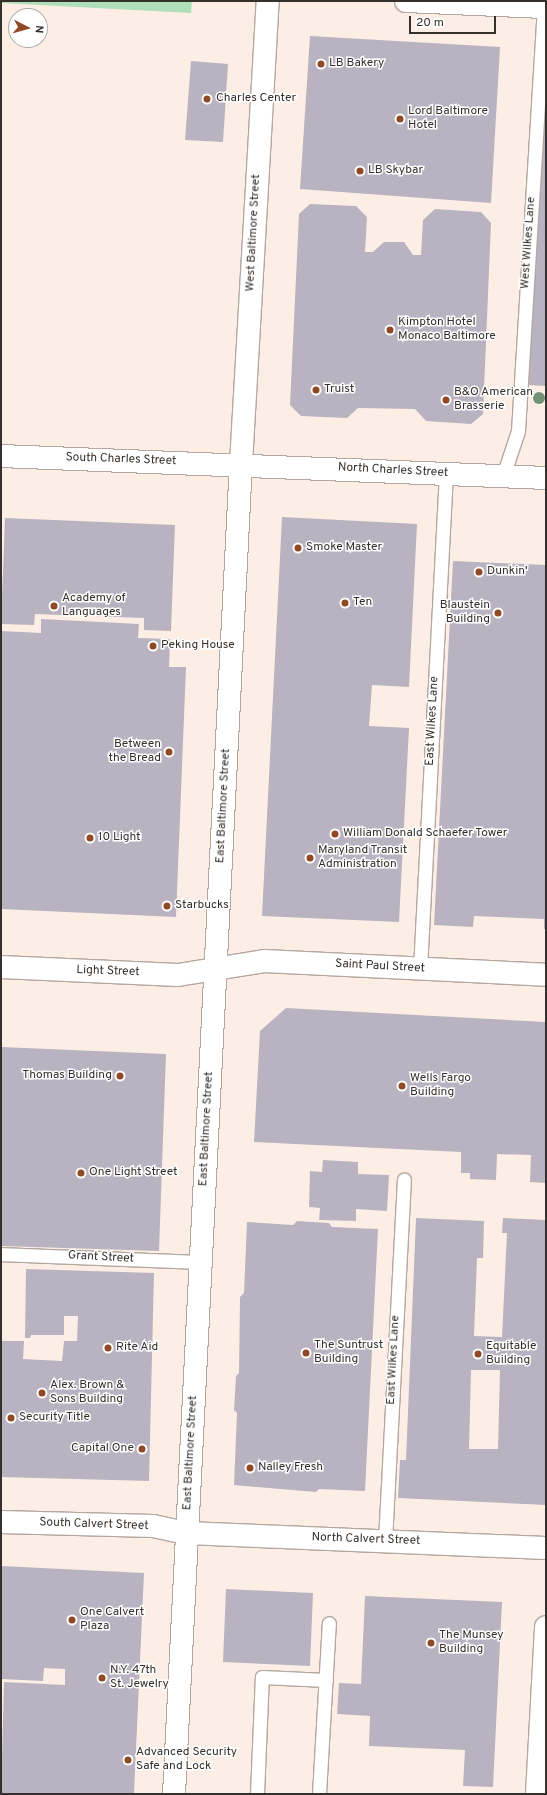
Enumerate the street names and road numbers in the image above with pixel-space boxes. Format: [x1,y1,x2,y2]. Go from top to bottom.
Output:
street label: West Baltimore Street [244,174,264,292]
street label: West Wilkes Lane [519,196,539,290]
street label: South Charles Street [65,451,177,469]
street label: North Charles Street [337,461,449,481]
street label: East Wilkes Lane [423,676,443,766]
street label: East Baltimore Street [214,748,234,864]
street label: Saint Paul Street [335,957,425,977]
street label: Light Street [76,964,140,980]
street label: East Baltimore Street [197,1071,217,1187]
street label: Grant Street [68,1249,134,1267]
street label: East Wilkes Lane [384,1315,404,1405]
street label: East Baltimore Street [181,1395,201,1511]
street label: South Calvert Street [39,1516,149,1534]
street label: North Calvert Street [311,1531,421,1549]

